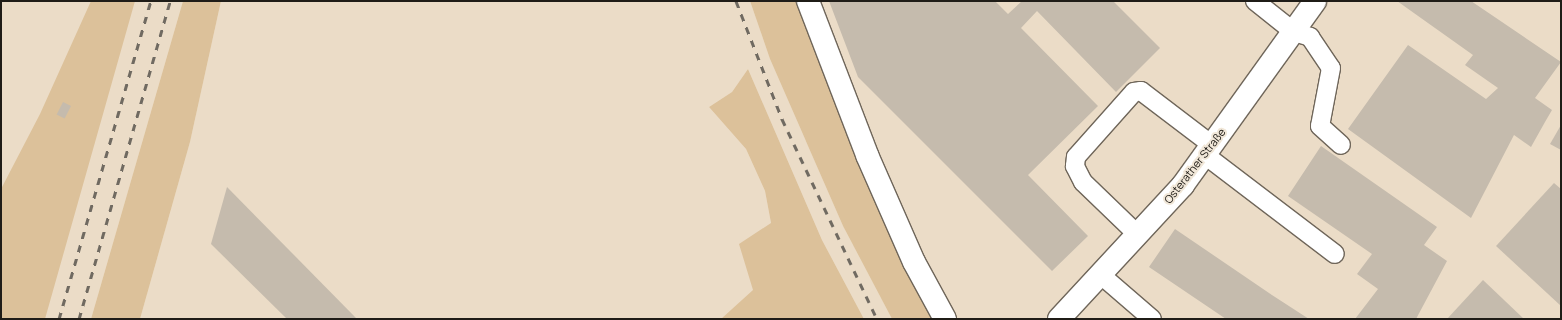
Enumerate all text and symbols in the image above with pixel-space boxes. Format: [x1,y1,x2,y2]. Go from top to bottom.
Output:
street label: Osterather Straße [1162,126,1228,206]

